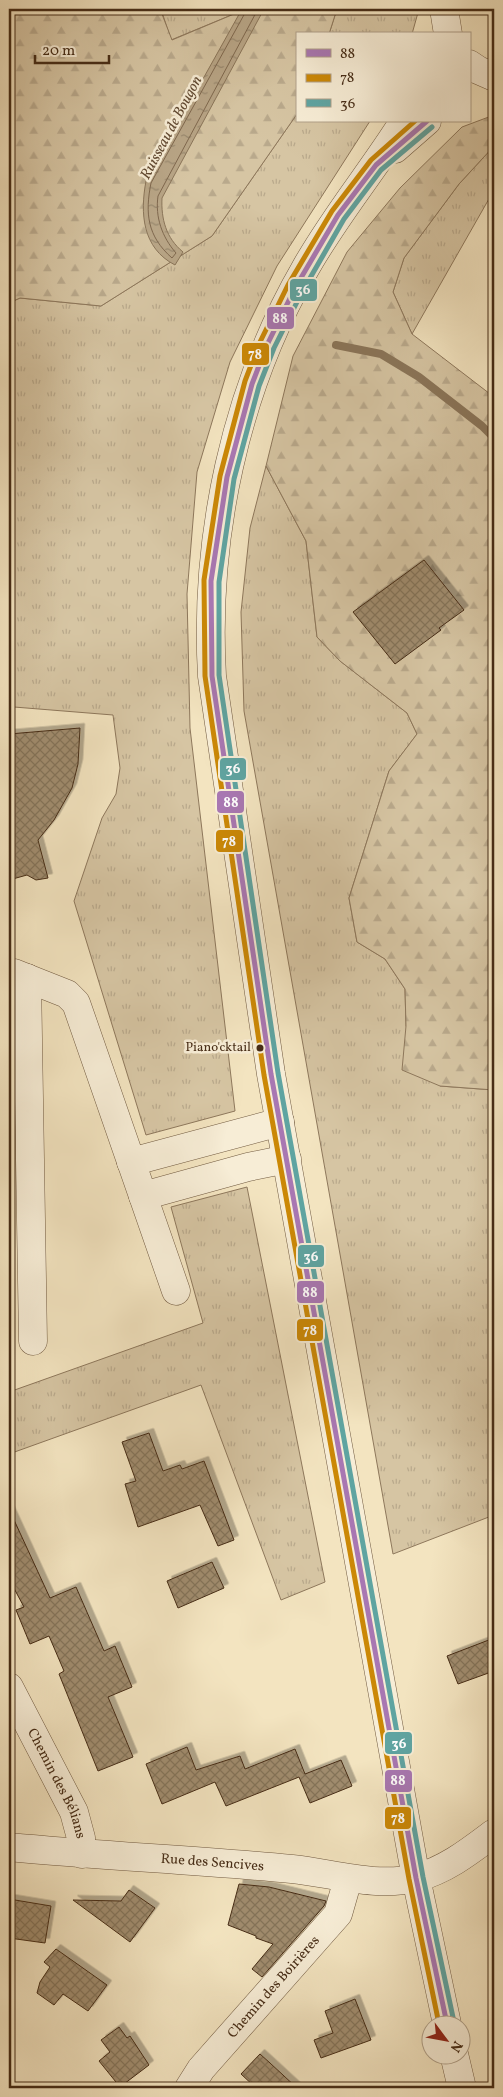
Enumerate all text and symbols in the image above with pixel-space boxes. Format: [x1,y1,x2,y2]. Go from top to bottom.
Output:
scale bar [35,32,109,64]
legend [296,32,470,122]
text: 20 m [42,41,75,62]
text: 88 [340,44,355,65]
text: 78 [340,68,354,89]
water label: Ruisseau de Bougon [136,72,208,183]
text: 36 [340,94,355,115]
line badge: 36 [289,278,318,302]
text: 36 [296,281,311,300]
line badge: 88 [266,306,295,330]
text: 88 [272,310,288,329]
line badge: 78 [241,342,270,366]
text: 78 [248,346,262,365]
line badge: 36 [219,757,247,781]
text: 36 [226,760,241,779]
line badge: 88 [216,790,245,814]
text: 88 [223,794,239,813]
line badge: 78 [215,829,244,853]
text: 78 [222,833,236,852]
place label: Piano'cktail [186,1039,251,1057]
marker: Piano'cktail [255,1043,265,1053]
line badge: 36 [297,1244,325,1268]
text: 36 [304,1248,319,1267]
line badge: 88 [296,1280,325,1304]
text: 88 [302,1284,318,1303]
line badge: 78 [296,1318,324,1342]
text: 78 [303,1322,317,1341]
street label: Chemin des Bélians [23,1725,90,1841]
line badge: 36 [384,1731,413,1755]
text: 36 [392,1735,407,1754]
line badge: 88 [384,1769,413,1793]
text: 88 [390,1772,406,1791]
line badge: 78 [384,1806,412,1830]
text: 78 [391,1810,405,1829]
street label: Rue des Sencives [160,1849,265,1876]
street label: Chemin des Boirières [223,1932,324,2042]
north arrow [420,2014,470,2064]
text: N [445,2037,467,2055]

